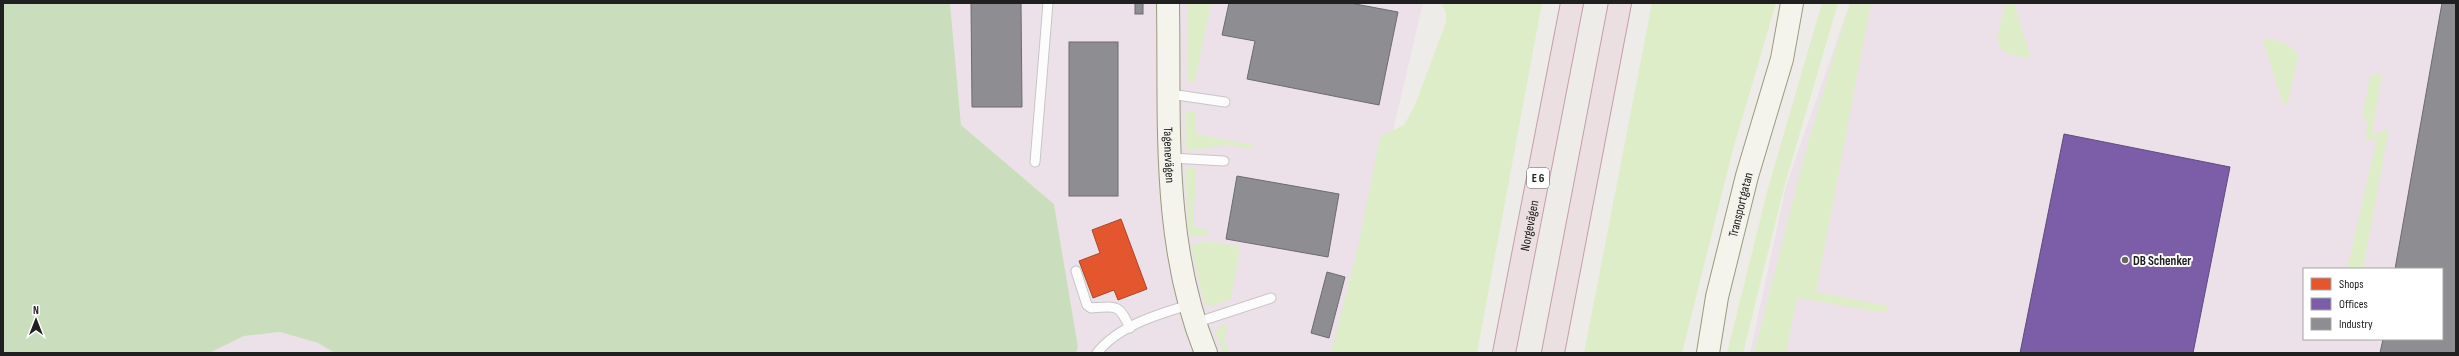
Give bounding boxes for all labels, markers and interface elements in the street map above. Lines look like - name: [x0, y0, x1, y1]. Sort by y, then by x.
- street label: Tagenevägen: [1160, 127, 1178, 184]
- road number: E 6: [1527, 168, 1549, 188]
- street label: Transportgatan: [1725, 170, 1757, 239]
- street label: Norgevägen: [1517, 199, 1543, 252]
- place label: DB Schenker: [2133, 253, 2191, 269]
- marker: DB Schenker: [2120, 255, 2130, 265]
- legend: [2303, 268, 2443, 340]
- text: Shops: [2339, 277, 2364, 292]
- text: Offices: [2339, 297, 2368, 312]
- north arrow: [16, 300, 56, 340]
- text: N: [33, 304, 39, 317]
- text: Industry: [2339, 317, 2373, 332]

